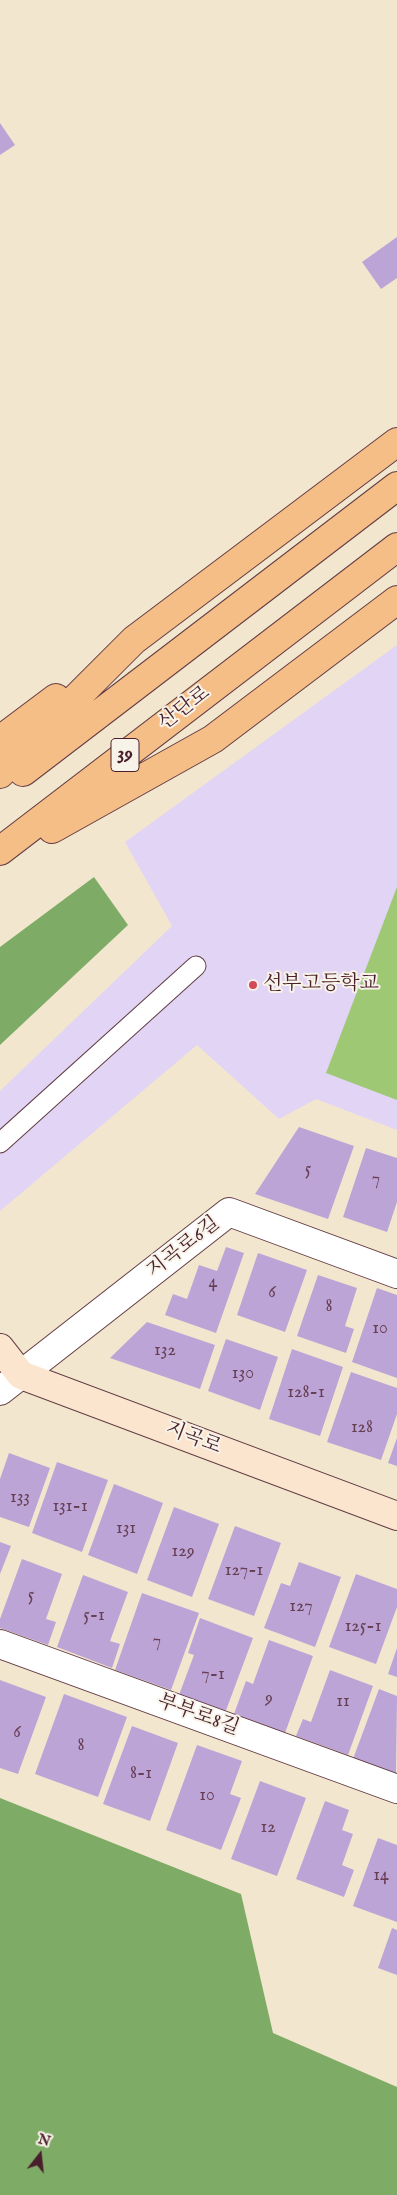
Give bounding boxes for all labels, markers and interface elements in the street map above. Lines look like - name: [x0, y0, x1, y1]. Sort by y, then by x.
- street label: 산단로: [155, 682, 215, 736]
- road number: 39: [111, 738, 139, 772]
- place label: 선부고등학교: [263, 973, 379, 997]
- marker: 선부고등학교: [247, 979, 259, 991]
- house number: 5: [305, 1159, 311, 1181]
- house number: 7: [372, 1169, 380, 1191]
- street label: 지곡로6길: [143, 1212, 225, 1284]
- house number: 4: [209, 1272, 217, 1294]
- house number: 6: [268, 1282, 276, 1304]
- house number: 8: [325, 1296, 333, 1318]
- house number: 10: [372, 1318, 388, 1340]
- house number: 132: [154, 1340, 176, 1362]
- house number: 130: [232, 1363, 254, 1385]
- house number: 128-1: [287, 1382, 325, 1404]
- street label: 지곡로: [162, 1417, 224, 1461]
- house number: 128: [351, 1417, 373, 1439]
- house number: 133: [10, 1487, 30, 1509]
- house number: 131-1: [52, 1496, 88, 1518]
- house number: 131: [116, 1518, 136, 1540]
- house number: 129: [171, 1541, 195, 1563]
- house number: 127-1: [225, 1560, 263, 1582]
- house number: 5: [28, 1585, 34, 1607]
- house number: 127: [289, 1596, 313, 1618]
- house number: 5-1: [83, 1605, 105, 1627]
- house number: 125-1: [345, 1616, 381, 1638]
- house number: 7: [153, 1631, 161, 1653]
- house number: 7-1: [201, 1664, 225, 1686]
- house number: 9: [265, 1688, 273, 1710]
- street label: 부부로8길: [154, 1690, 242, 1742]
- house number: 11: [336, 1691, 350, 1713]
- house number: 6: [13, 1722, 21, 1744]
- house number: 8: [77, 1735, 85, 1757]
- house number: 8-1: [130, 1763, 152, 1785]
- house number: 10: [199, 1785, 215, 1807]
- house number: 12: [260, 1817, 276, 1839]
- house number: 14: [373, 1865, 389, 1887]
- north arrow: [15, 2130, 65, 2180]
- text: N: [36, 2130, 52, 2151]

